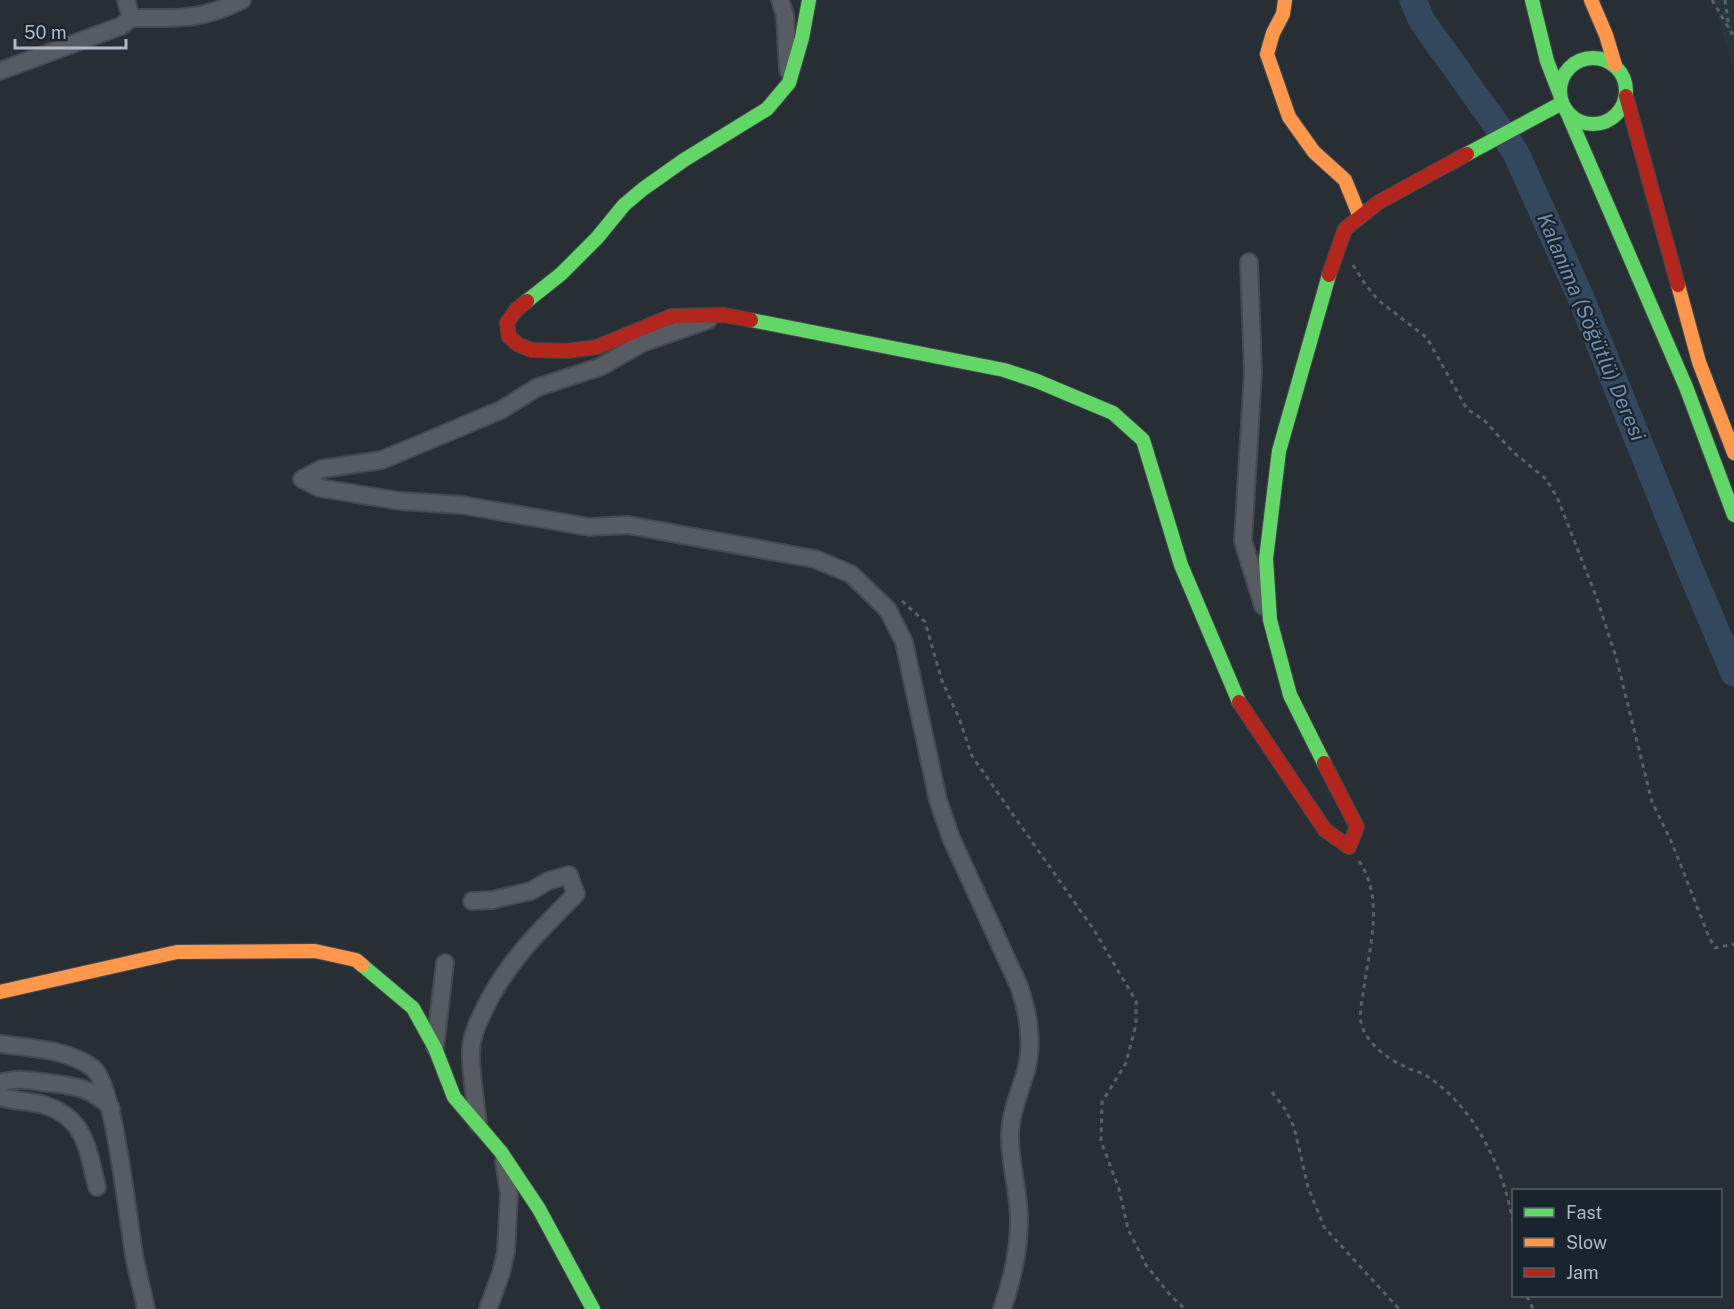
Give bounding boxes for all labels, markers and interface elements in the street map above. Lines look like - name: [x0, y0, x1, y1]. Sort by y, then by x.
- scale bar: [15, 12, 126, 50]
- text: 50 m: [24, 22, 67, 43]
- water label: Kalanima (Söğütlü) Deresi: [1532, 209, 1651, 445]
- legend: [1512, 1189, 1722, 1297]
- text: Fast: [1566, 1202, 1602, 1223]
- text: Slow: [1566, 1232, 1607, 1253]
- text: Jam: [1566, 1262, 1599, 1283]

